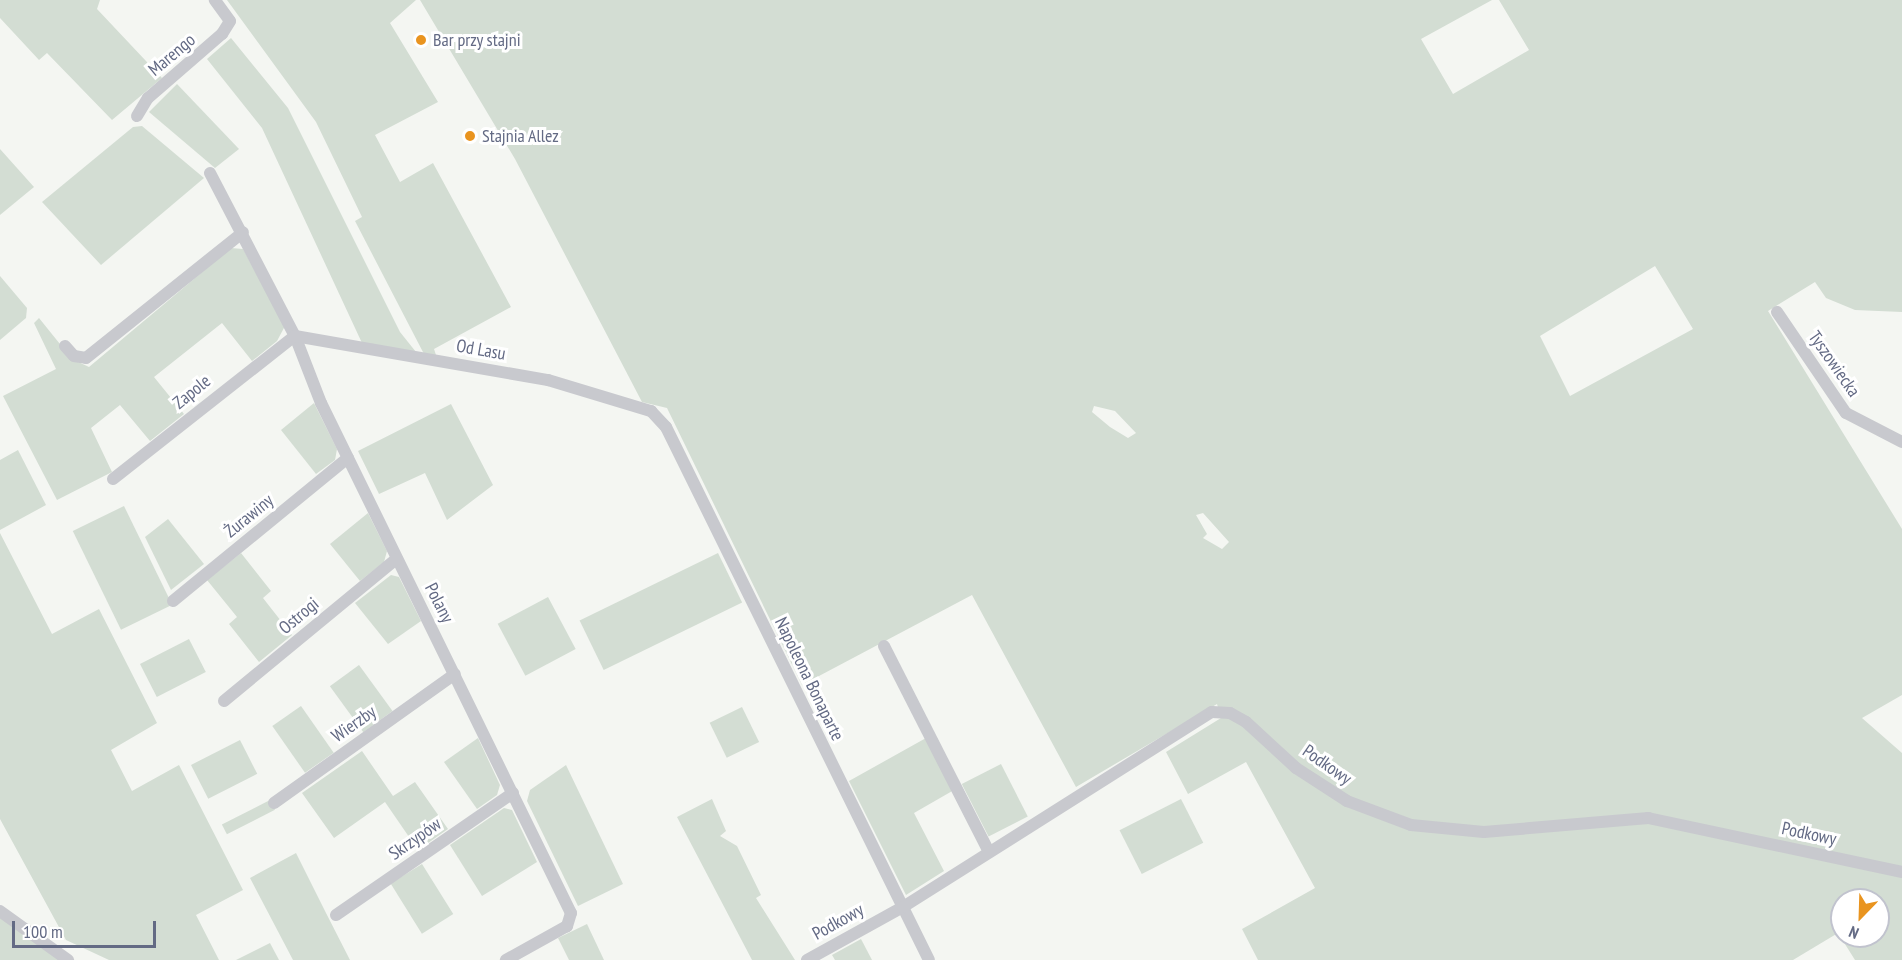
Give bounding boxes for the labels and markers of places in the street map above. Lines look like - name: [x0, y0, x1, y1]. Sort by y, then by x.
- place label: Bar przy stajni: [433, 29, 521, 51]
- marker: Bar przy stajni: [414, 33, 428, 47]
- place label: Stajnia Allez: [482, 125, 559, 147]
- marker: Stajnia Allez: [463, 129, 477, 143]

